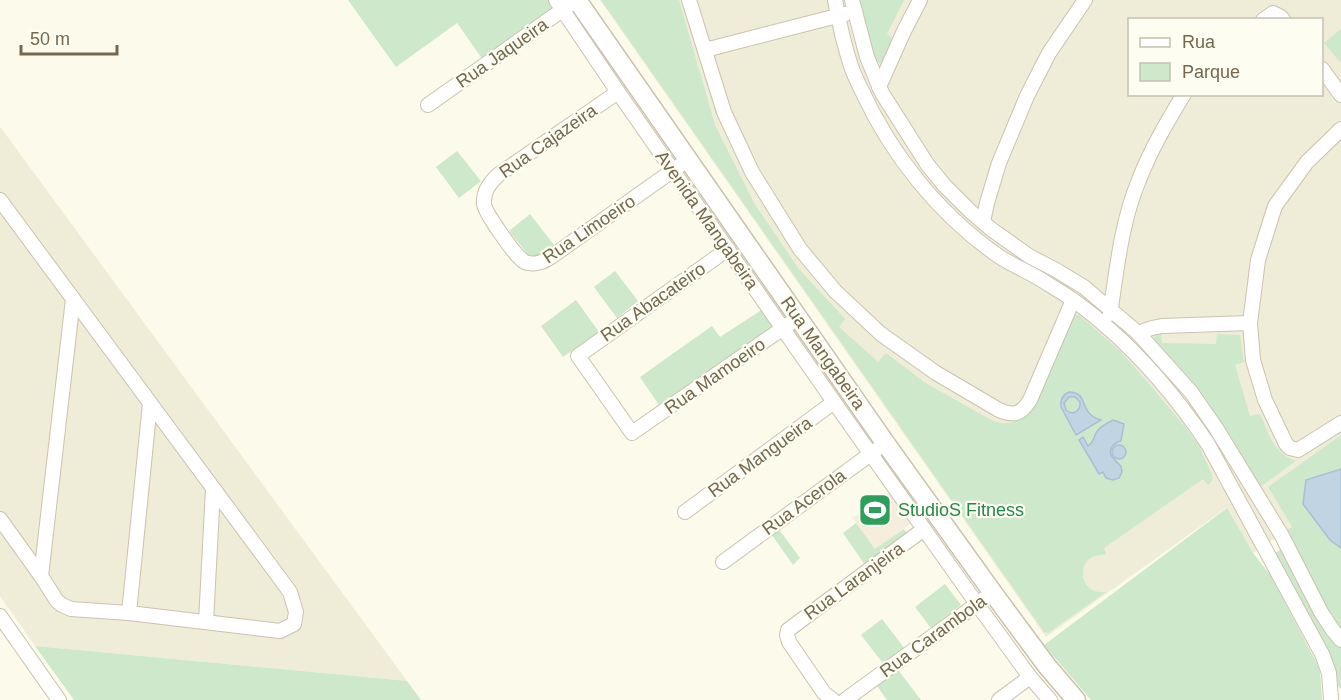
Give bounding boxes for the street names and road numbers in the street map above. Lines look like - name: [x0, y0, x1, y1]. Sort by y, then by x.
- street label: Rua Jaqueira: [452, 14, 552, 92]
- street label: Rua Cajazeira: [496, 100, 601, 182]
- street label: Avenida Mangabeira: [652, 147, 763, 294]
- street label: Rua Limoeiro: [539, 191, 639, 267]
- street label: Rua Abacateiro: [597, 259, 709, 345]
- street label: Rua Mangabeira: [777, 293, 870, 414]
- street label: Rua Mamoeiro: [661, 334, 769, 418]
- street label: Rua Mangueira: [704, 412, 816, 501]
- street label: Rua Acerola: [758, 465, 850, 539]
- street label: Rua Laranjeira: [800, 538, 908, 624]
- street label: Rua Carambola: [876, 590, 991, 681]

